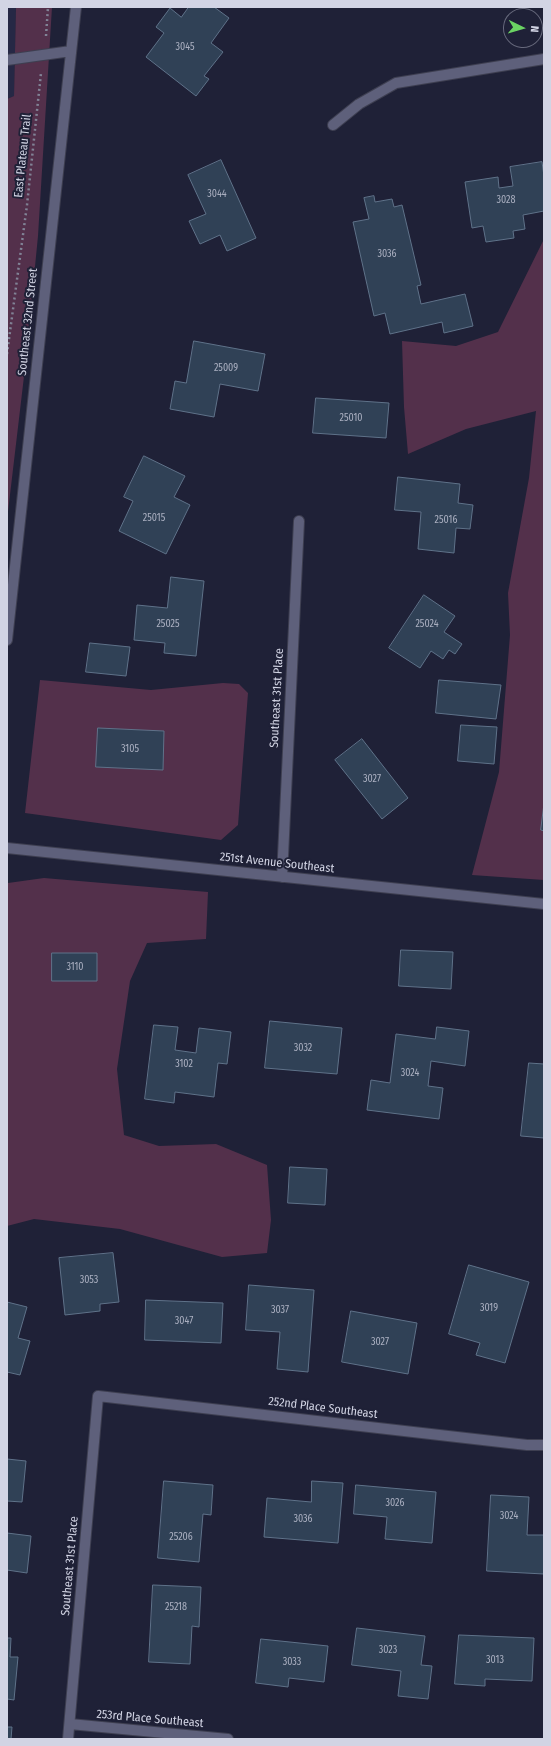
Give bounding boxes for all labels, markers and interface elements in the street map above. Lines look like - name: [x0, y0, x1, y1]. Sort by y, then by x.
- north arrow: [503, 8, 543, 48]
- text: N: [528, 25, 541, 33]
- house number: 3045: [175, 41, 195, 53]
- street label: East Plateau Trail: [11, 114, 35, 198]
- house number: 3044: [207, 188, 227, 200]
- house number: 3028: [496, 194, 516, 206]
- house number: 3036: [377, 248, 397, 260]
- street label: Southeast 32nd Street: [15, 268, 41, 376]
- house number: 25009: [214, 362, 238, 374]
- house number: 25010: [339, 412, 363, 424]
- house number: 25015: [143, 512, 165, 524]
- house number: 25016: [435, 514, 457, 526]
- house number: 25025: [156, 618, 180, 630]
- house number: 25024: [415, 618, 439, 630]
- street label: Southeast 31st Place: [267, 648, 287, 748]
- house number: 3105: [121, 743, 139, 755]
- house number: 3027: [363, 773, 381, 785]
- street label: 251st Avenue Southeast: [219, 850, 335, 876]
- house number: 3110: [66, 961, 84, 973]
- house number: 3032: [294, 1042, 312, 1054]
- house number: 3102: [175, 1058, 193, 1070]
- house number: 3024: [401, 1067, 419, 1079]
- house number: 3053: [80, 1274, 98, 1286]
- house number: 3019: [480, 1302, 498, 1314]
- house number: 3037: [271, 1304, 289, 1316]
- house number: 3047: [175, 1315, 193, 1327]
- house number: 3027: [371, 1336, 389, 1348]
- street label: 252nd Place Southeast: [268, 1394, 378, 1422]
- house number: 3026: [386, 1497, 404, 1509]
- house number: 3024: [500, 1510, 518, 1522]
- house number: 3036: [293, 1513, 313, 1525]
- street label: Southeast 31st Place: [58, 1516, 82, 1616]
- house number: 25206: [169, 1531, 193, 1543]
- house number: 25218: [165, 1601, 187, 1613]
- house number: 3023: [379, 1644, 397, 1656]
- house number: 3013: [486, 1654, 504, 1666]
- house number: 3033: [283, 1656, 301, 1668]
- street label: 253rd Place Southeast: [96, 1707, 204, 1731]

